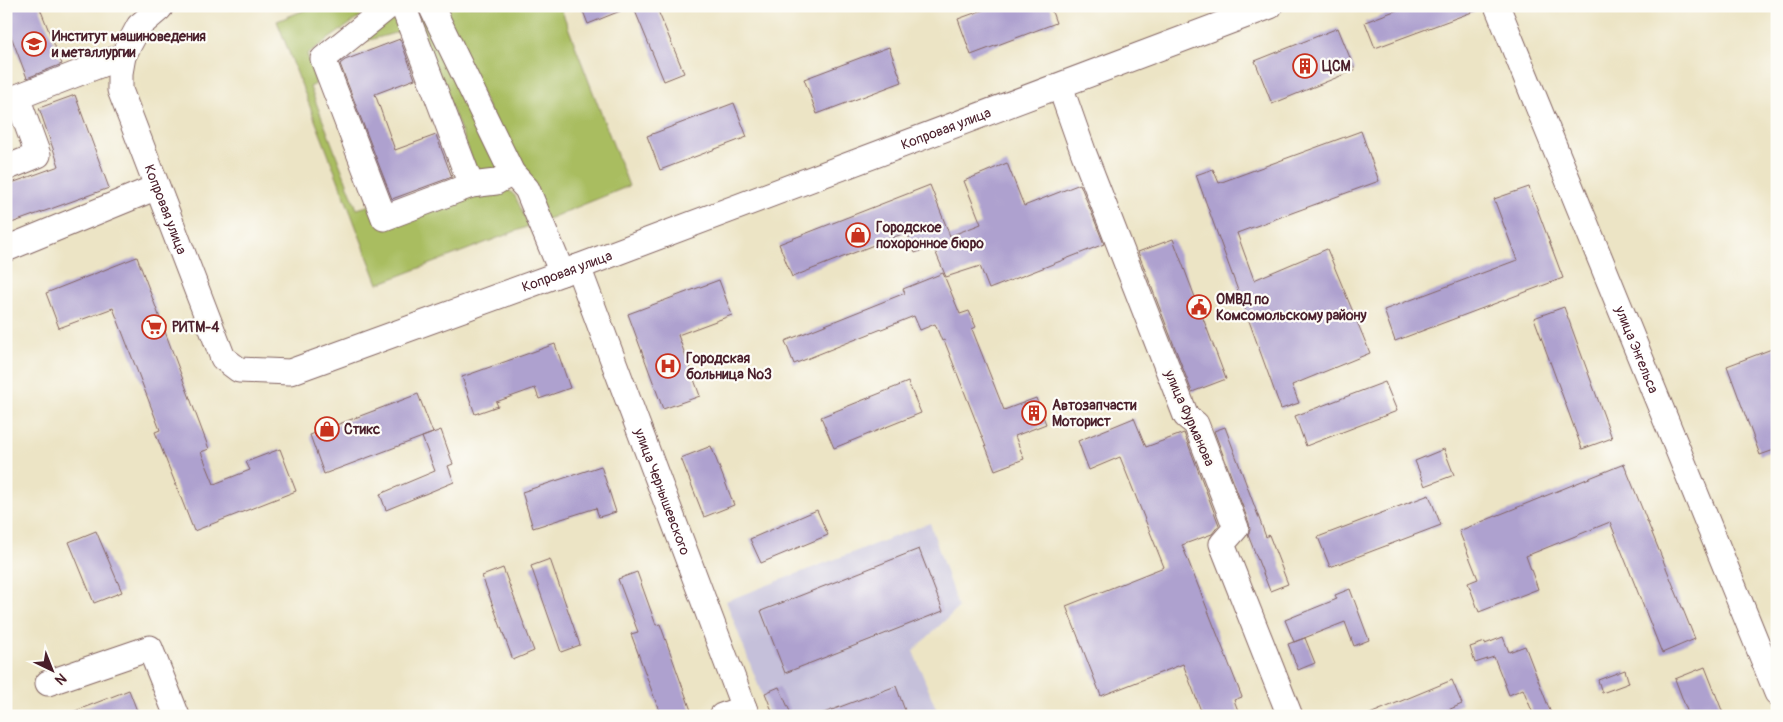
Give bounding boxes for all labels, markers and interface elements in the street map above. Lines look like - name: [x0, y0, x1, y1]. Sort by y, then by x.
- place label: Институт машиноведения и металлургии: [51, 28, 206, 61]
- school or university icon: Институт машиноведения и металлургии: [21, 31, 47, 57]
- building icon: ЦСМ: [1292, 53, 1318, 79]
- place label: ЦСМ: [1322, 58, 1351, 75]
- street label: Копровая улица: [899, 104, 993, 153]
- street label: Копровая улица: [140, 162, 190, 257]
- place label: Городское похоронное бюро: [876, 219, 984, 252]
- shop icon: Городское похоронное бюро: [845, 222, 871, 248]
- street label: Копровая улица: [520, 247, 614, 296]
- place label: ОМВД по Комсомольскому району: [1216, 291, 1366, 324]
- public building icon: ОМВД по Комсомольскому району: [1186, 294, 1212, 320]
- street label: улица Энгельса: [1611, 303, 1662, 396]
- supermarket icon: РИТМ-4: [141, 314, 167, 340]
- place label: РИТМ-4: [172, 319, 220, 336]
- place label: Городская больница №3: [686, 350, 772, 383]
- hospital icon: Городская больница №3: [655, 353, 681, 379]
- street label: улица Фурманова: [1160, 367, 1218, 469]
- place label: Автозапчасти Моторист: [1052, 397, 1137, 430]
- building icon: Автозапчасти Моторист: [1021, 400, 1047, 426]
- shop icon: Стикс: [314, 416, 340, 442]
- place label: Стикс: [344, 421, 380, 438]
- street label: улица Чернышевского: [630, 425, 694, 558]
- north arrow: [28, 644, 78, 694]
- text: N: [51, 670, 70, 689]

